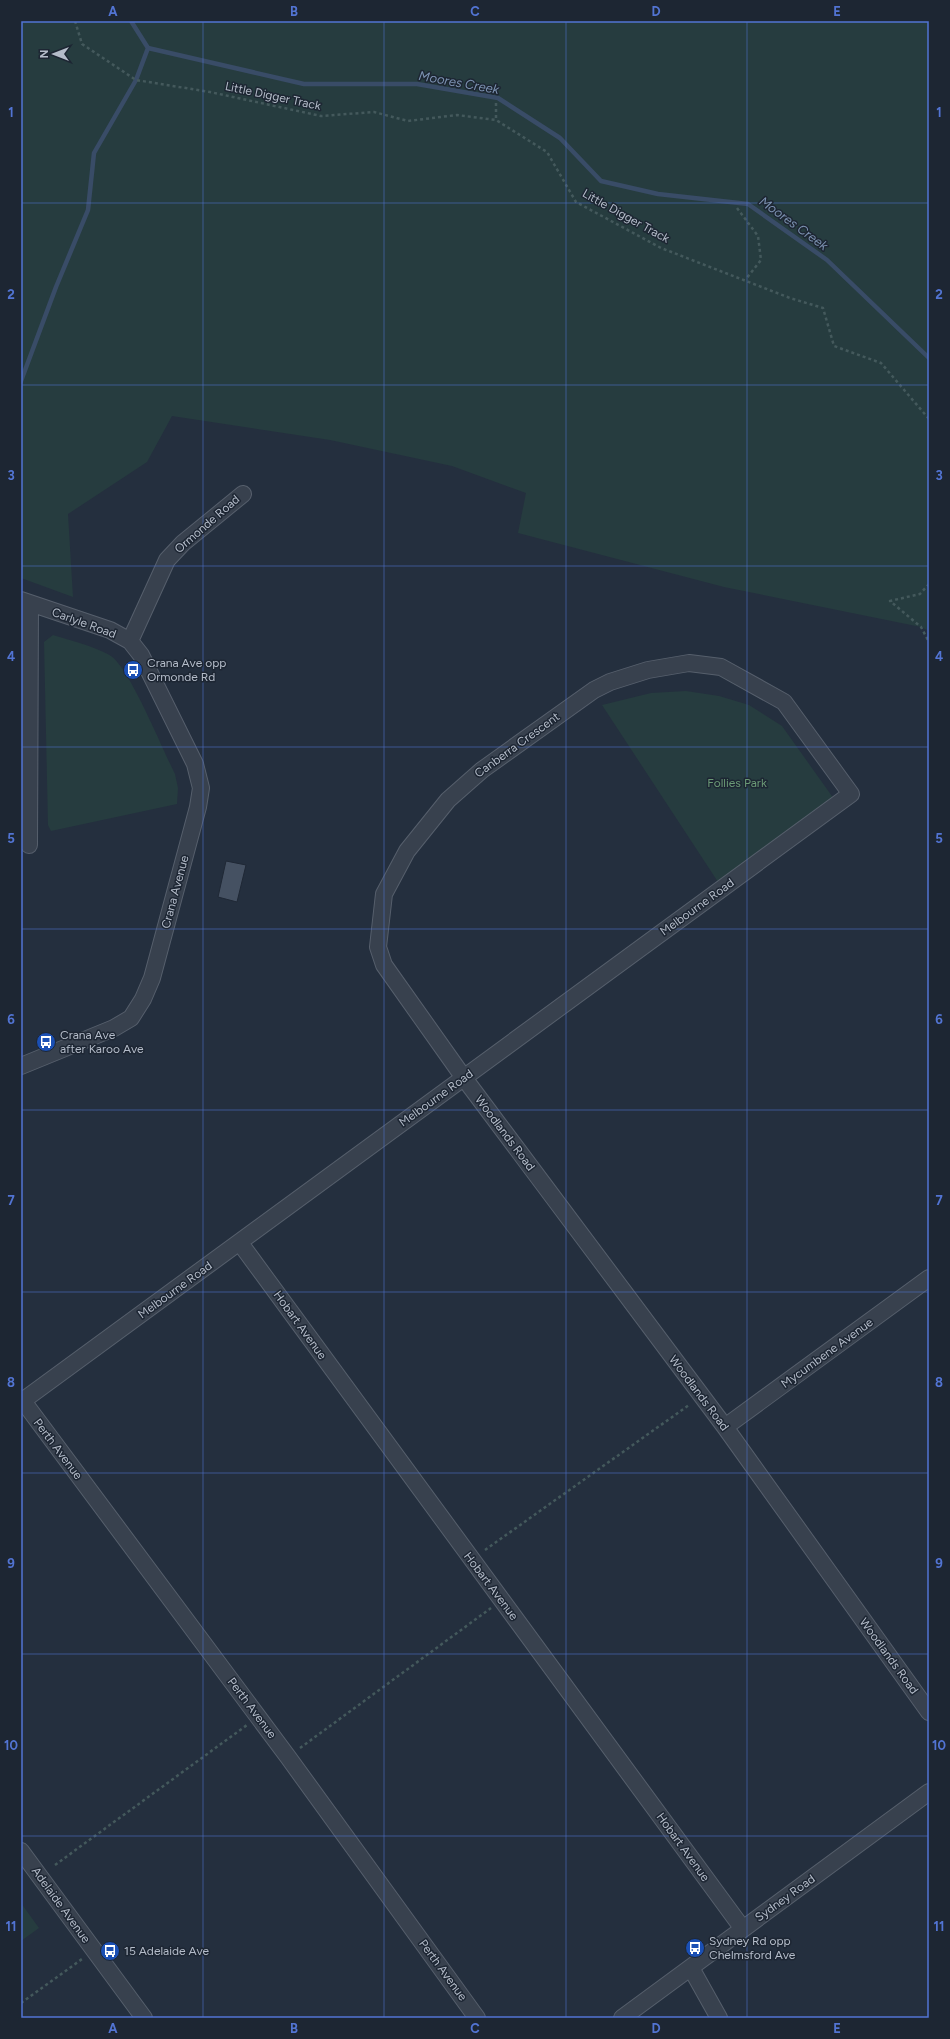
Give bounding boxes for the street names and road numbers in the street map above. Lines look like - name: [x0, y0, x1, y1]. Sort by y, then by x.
- street label: Little Digger Track: [224, 79, 322, 113]
- street label: Little Digger Track: [580, 186, 672, 246]
- street label: Ormonde Road: [172, 492, 242, 556]
- street label: Carlyle Road: [50, 605, 118, 641]
- street label: Canberra Crescent: [472, 709, 562, 780]
- street label: Crana Avenue: [159, 853, 192, 930]
- street label: Melbourne Road: [657, 875, 737, 939]
- street label: Melbourne Road: [396, 1066, 476, 1130]
- street label: Woodlands Road: [472, 1093, 538, 1173]
- street label: Melbourne Road: [135, 1258, 215, 1322]
- street label: Hobart Avenue: [270, 1288, 330, 1362]
- street label: Mycumbene Avenue: [778, 1315, 876, 1391]
- street label: Woodlands Road: [666, 1353, 732, 1433]
- street label: Perth Avenue: [31, 1416, 86, 1482]
- street label: Hobart Avenue: [461, 1549, 521, 1623]
- street label: Woodlands Road: [857, 1615, 921, 1697]
- street label: Perth Avenue: [225, 1675, 280, 1741]
- street label: Hobart Avenue: [653, 1810, 713, 1884]
- street label: Adelaide Avenue: [29, 1864, 93, 1946]
- street label: Sydney Road: [752, 1872, 818, 1924]
- street label: Perth Avenue: [416, 1937, 470, 2004]

